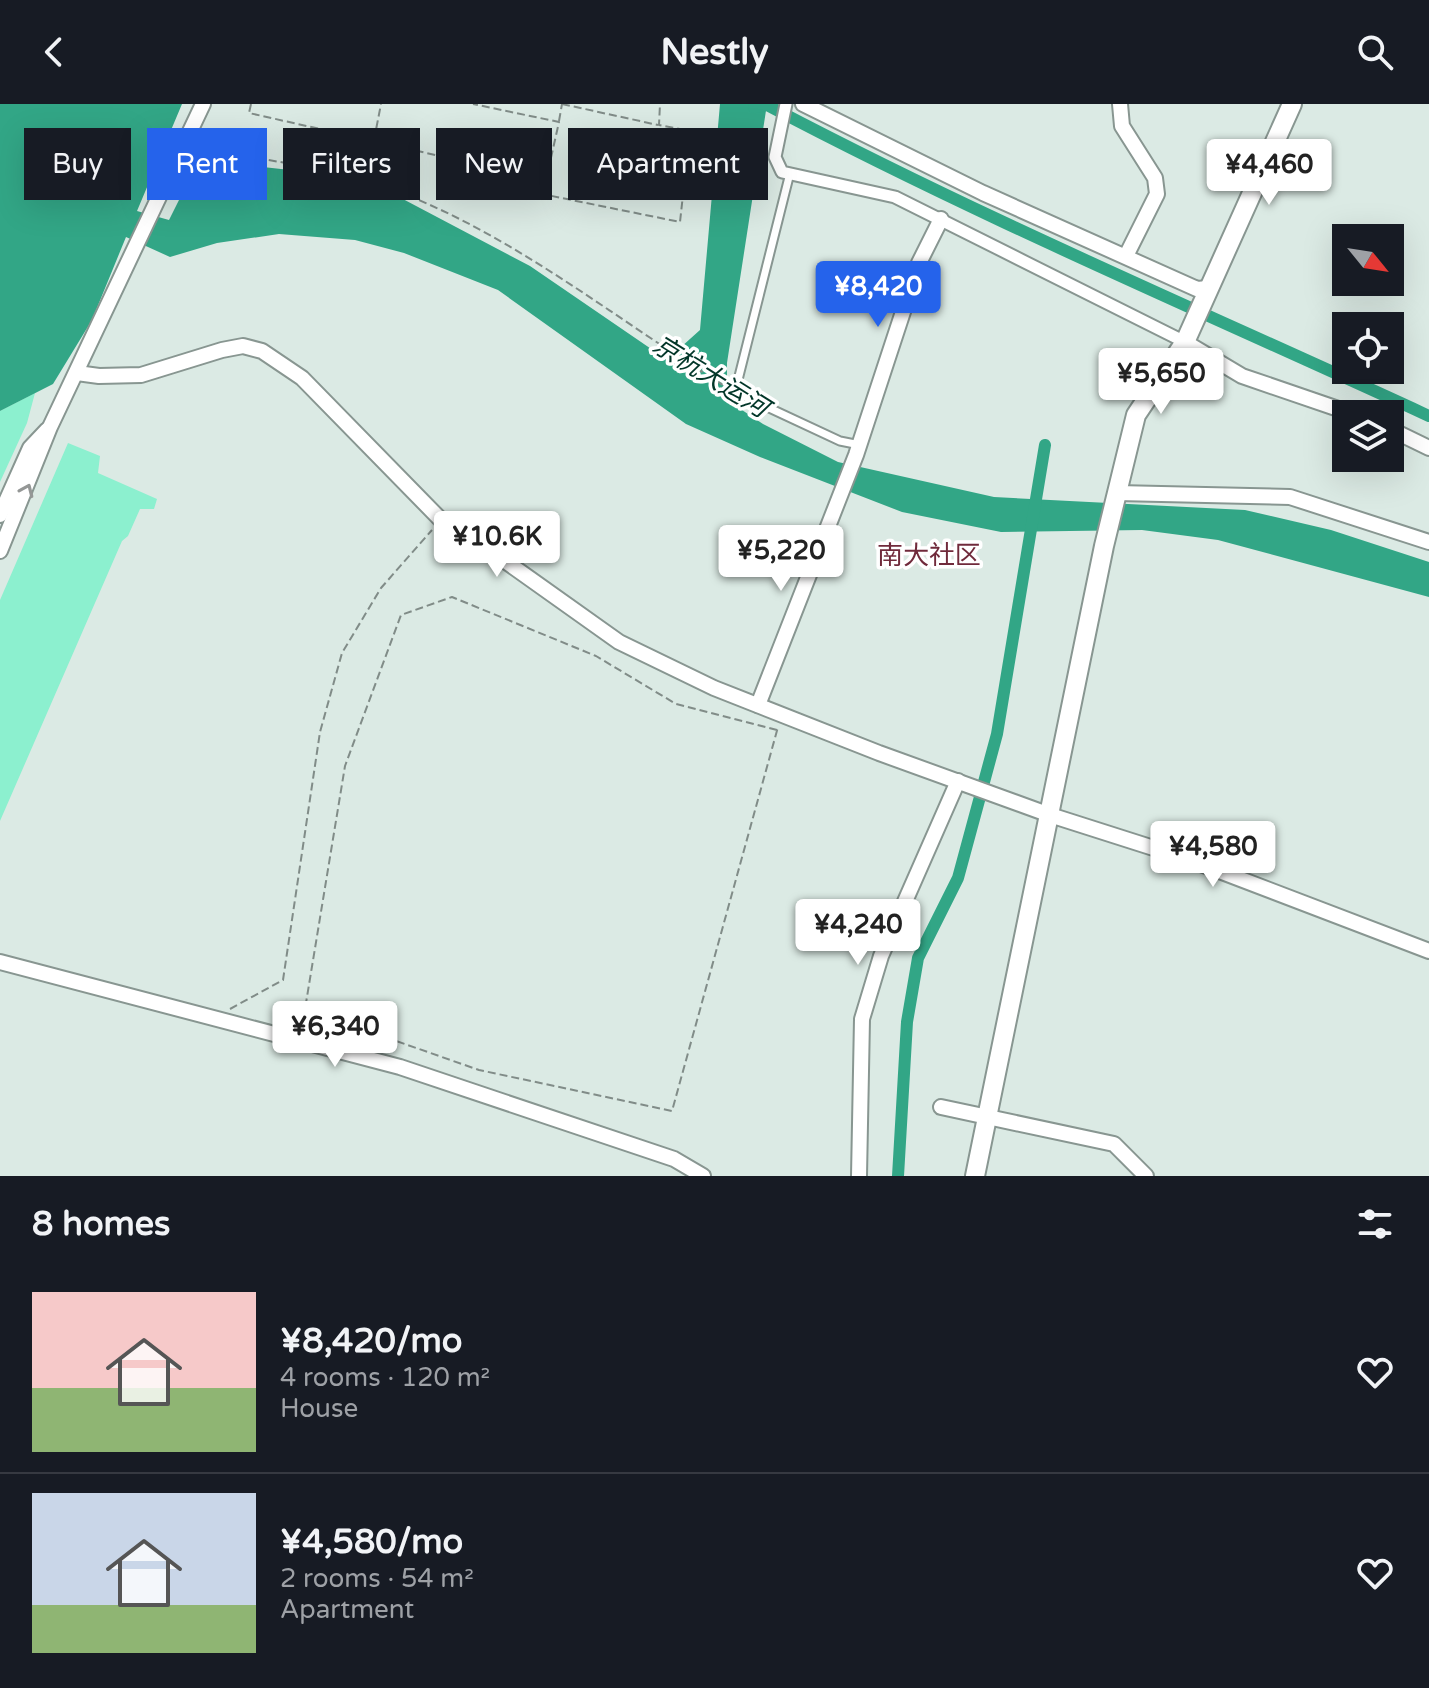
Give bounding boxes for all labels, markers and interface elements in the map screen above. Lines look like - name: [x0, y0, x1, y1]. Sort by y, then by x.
- icon: back: [32, 30, 76, 74]
- icon: search: [1353, 30, 1397, 74]
- text: Nestly: [661, 31, 768, 74]
- chip: Buy: [24, 128, 131, 200]
- chip: Rent: [147, 128, 267, 200]
- chip: Filters: [283, 128, 420, 200]
- chip: New: [436, 128, 552, 200]
- chip: Apartment: [568, 128, 768, 200]
- pin: ¥4,460: [1204, 139, 1334, 207]
- text: ¥4,460: [1225, 149, 1313, 180]
- north arrow: [1332, 224, 1404, 296]
- map controls: [1332, 224, 1404, 472]
- pin: ¥8,420: [813, 261, 943, 329]
- text: ¥8,420: [834, 271, 922, 302]
- button: locate: [1332, 312, 1404, 384]
- water label: 京杭大运河: [647, 329, 778, 427]
- pin: ¥5,650: [1096, 348, 1226, 416]
- text: ¥5,650: [1117, 358, 1205, 389]
- button: layers: [1332, 400, 1404, 472]
- one-way arrow: [17, 483, 33, 498]
- pin: ¥10.6K: [432, 511, 562, 579]
- text: ¥10.6K: [452, 521, 542, 552]
- pin: ¥5,220: [716, 525, 846, 593]
- text: ¥5,220: [737, 535, 825, 566]
- district label: 南大社区: [877, 540, 981, 571]
- pin: ¥4,580: [1148, 821, 1278, 889]
- text: ¥4,580: [1168, 831, 1258, 862]
- pin: ¥4,240: [793, 899, 923, 967]
- text: ¥4,240: [813, 909, 903, 940]
- pin: ¥6,340: [270, 1001, 400, 1069]
- text: ¥6,340: [290, 1011, 380, 1042]
- icon: filters: [1353, 1202, 1397, 1246]
- text: 8 homes: [32, 1204, 170, 1245]
- text: ¥8,420/mo: [280, 1321, 462, 1362]
- icon: home: [96, 1324, 192, 1420]
- icon: heart: [1353, 1350, 1397, 1394]
- text: 4 rooms · 120 m²: [280, 1362, 490, 1393]
- text: House: [280, 1393, 358, 1424]
- text: ¥4,580/mo: [280, 1522, 463, 1563]
- icon: home: [96, 1525, 192, 1621]
- icon: heart: [1353, 1551, 1397, 1595]
- text: 2 rooms · 54 m²: [280, 1563, 474, 1594]
- text: Apartment: [280, 1594, 414, 1625]

